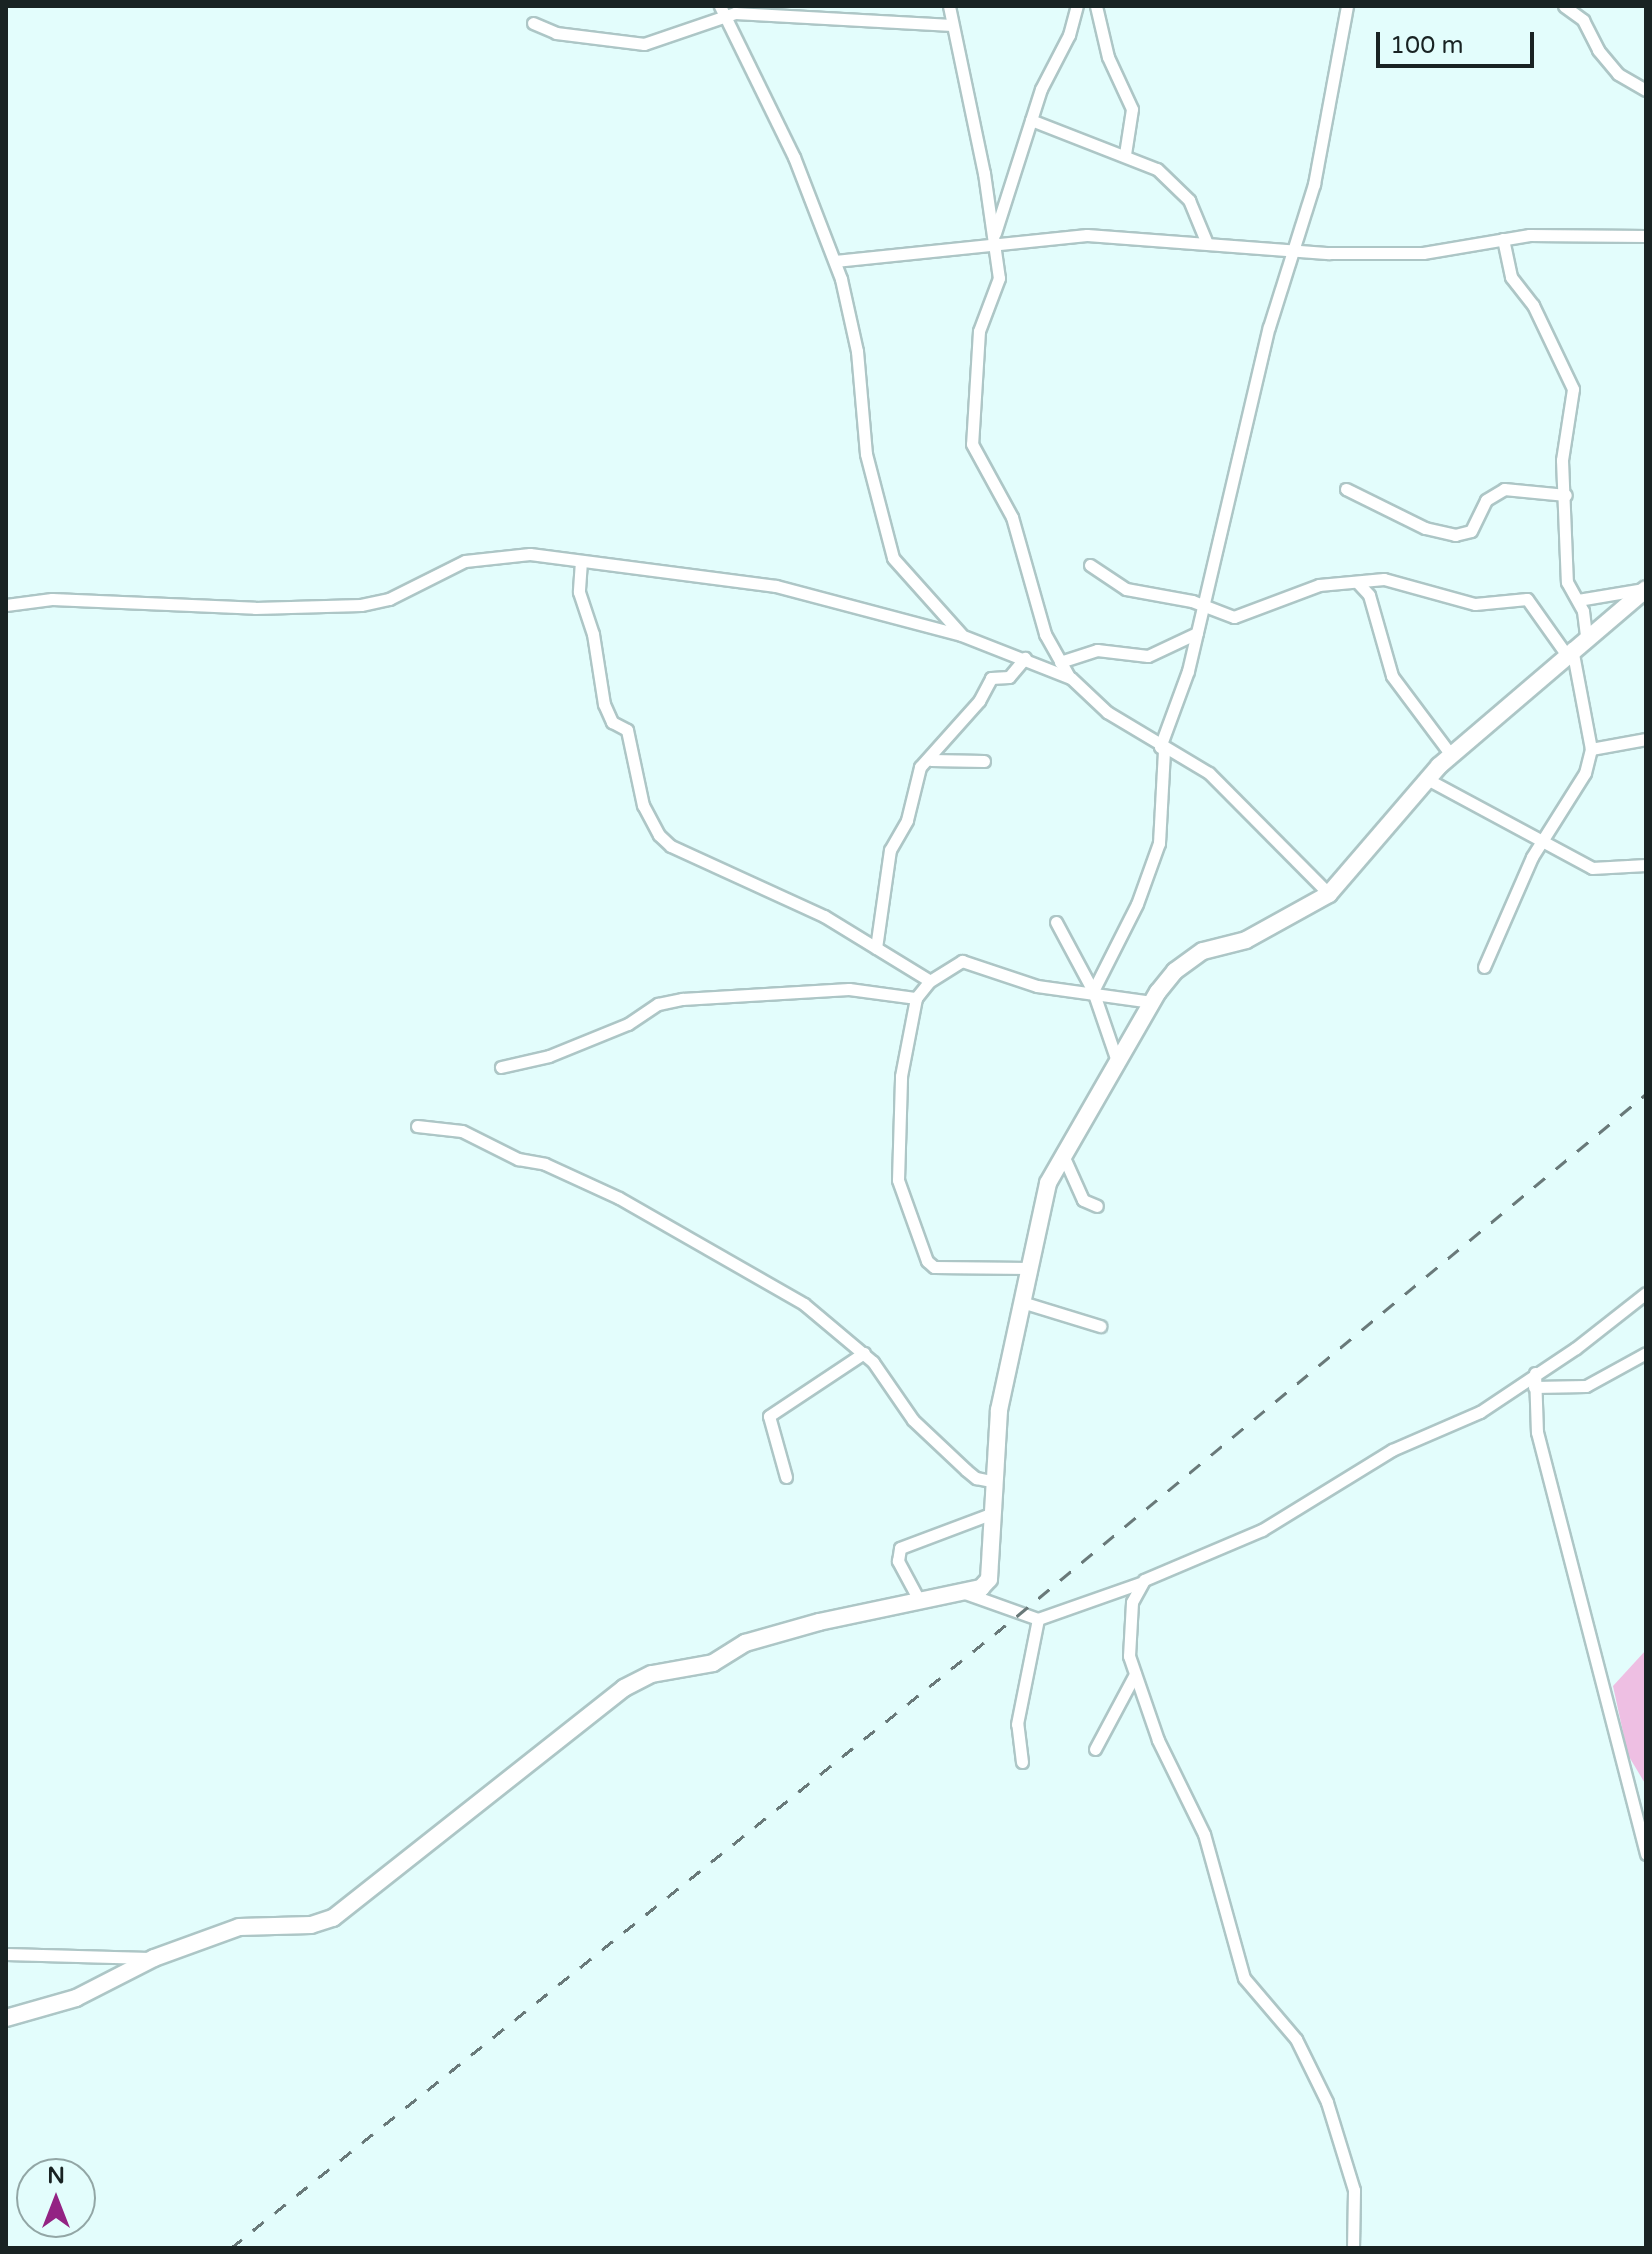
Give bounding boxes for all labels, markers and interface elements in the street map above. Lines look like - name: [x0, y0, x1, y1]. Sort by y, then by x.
- scale bar: [1380, 16, 1538, 66]
- text: 100 m: [1390, 31, 1464, 60]
- north arrow: [16, 2158, 96, 2238]
- text: N: [47, 2163, 65, 2189]

